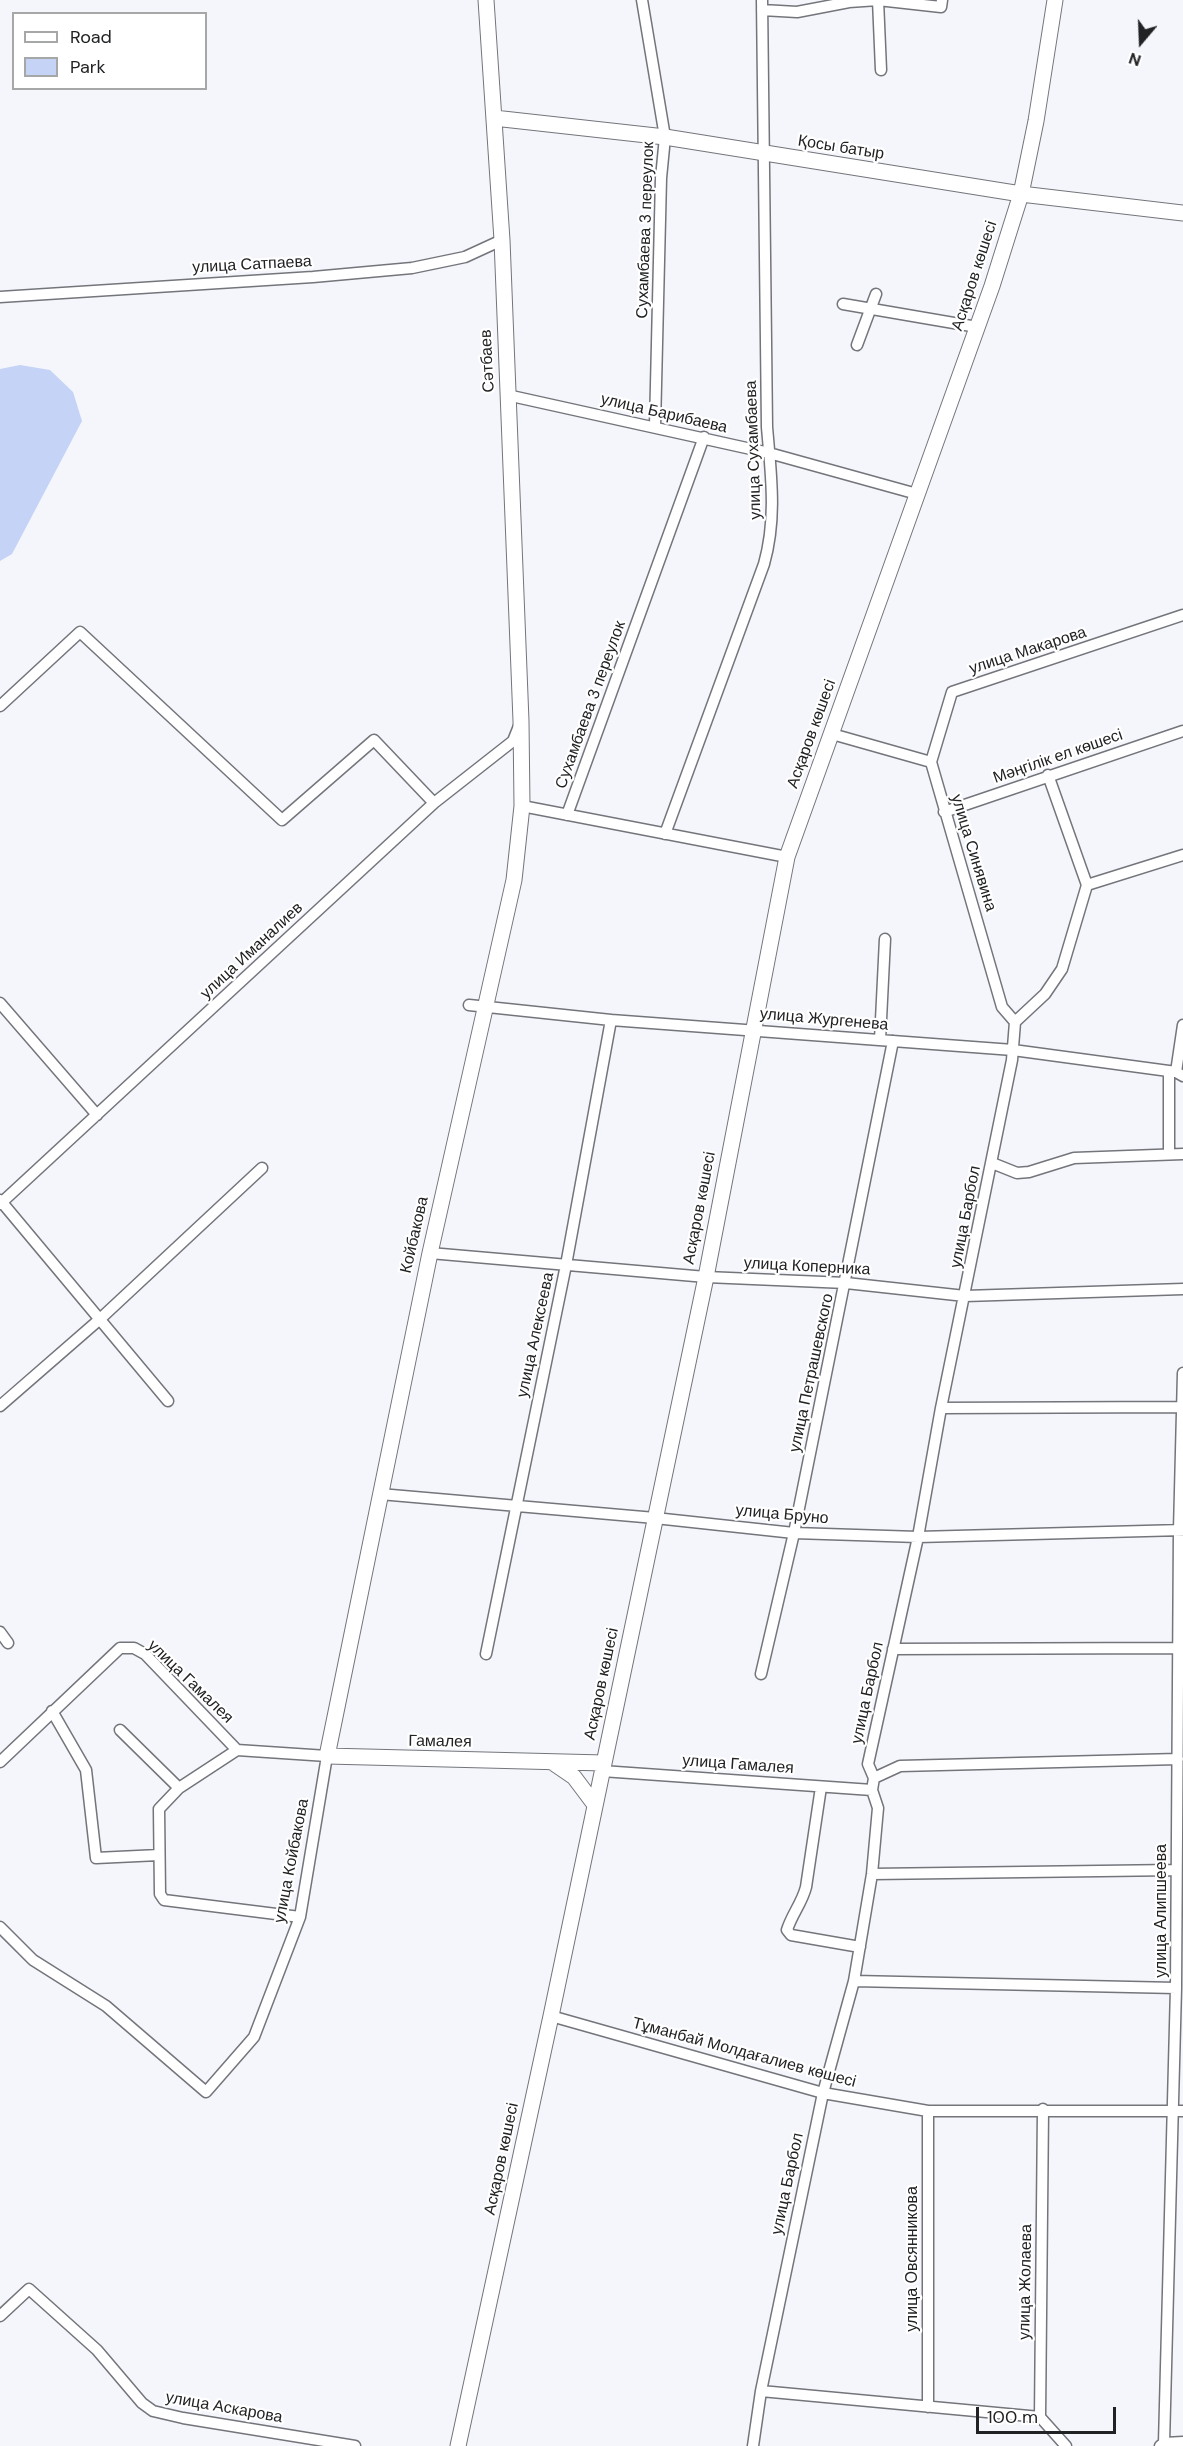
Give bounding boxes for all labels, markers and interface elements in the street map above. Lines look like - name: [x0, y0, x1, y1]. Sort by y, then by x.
- legend: [12, 12, 207, 90]
- north arrow: [1111, 12, 1171, 72]
- text: Road: [70, 25, 112, 49]
- text: N: [1126, 48, 1144, 71]
- text: Park: [70, 55, 106, 79]
- street label: Қосы батыр: [797, 132, 885, 164]
- street label: Сухамбаева 3 переулок: [633, 141, 659, 319]
- street label: Асқаров көшесі: [948, 219, 1002, 333]
- street label: улица Сатпаева: [192, 252, 312, 278]
- street label: Сәтбаев: [477, 329, 499, 393]
- street label: улица Сухамбаева: [742, 380, 766, 520]
- street label: улица Барибаева: [599, 390, 729, 438]
- street label: Сухамбаева 3 переулок: [552, 618, 630, 792]
- street label: улица Макарова: [967, 623, 1089, 679]
- street label: Асқаров көшесі: [783, 677, 841, 791]
- street label: Мәңгілік ел көшесі: [991, 726, 1125, 788]
- street label: улица Синявина: [946, 792, 1000, 914]
- street label: улица Иманалиев: [197, 899, 307, 1003]
- street label: улица Жургенева: [759, 1005, 889, 1035]
- street label: Асқаров көшесі: [680, 1150, 720, 1266]
- street label: улица Барбол: [947, 1164, 985, 1270]
- street label: Койбакова: [397, 1195, 433, 1275]
- street label: улица Коперника: [743, 1254, 871, 1280]
- street label: улица Алексеева: [513, 1271, 559, 1399]
- street label: улица Петрашевского: [786, 1292, 838, 1454]
- street label: улица Бруно: [735, 1501, 829, 1529]
- street label: Асқаров көшесі: [581, 1626, 623, 1742]
- street label: улица Гамалея: [143, 1636, 237, 1728]
- street label: улица Барбол: [848, 1640, 888, 1746]
- street label: Гамалея: [408, 1732, 472, 1752]
- street label: улица Гамалея: [682, 1752, 794, 1778]
- street label: улица Койбакова: [271, 1797, 313, 1925]
- street label: улица Алипшеева: [1152, 1844, 1172, 1978]
- street label: Тұманбай Молдағалиев көшесі: [630, 2014, 858, 2092]
- street label: Асқаров көшесі: [481, 2101, 523, 2217]
- street label: улица Барбол: [768, 2131, 808, 2237]
- street label: улица Овсянникова: [903, 2186, 923, 2332]
- street label: улица Жолаева: [1015, 2224, 1037, 2340]
- street label: улица Аскарова: [164, 2388, 284, 2428]
- scale bar: [979, 2395, 1118, 2433]
- text: 100 m: [987, 2405, 1038, 2429]

